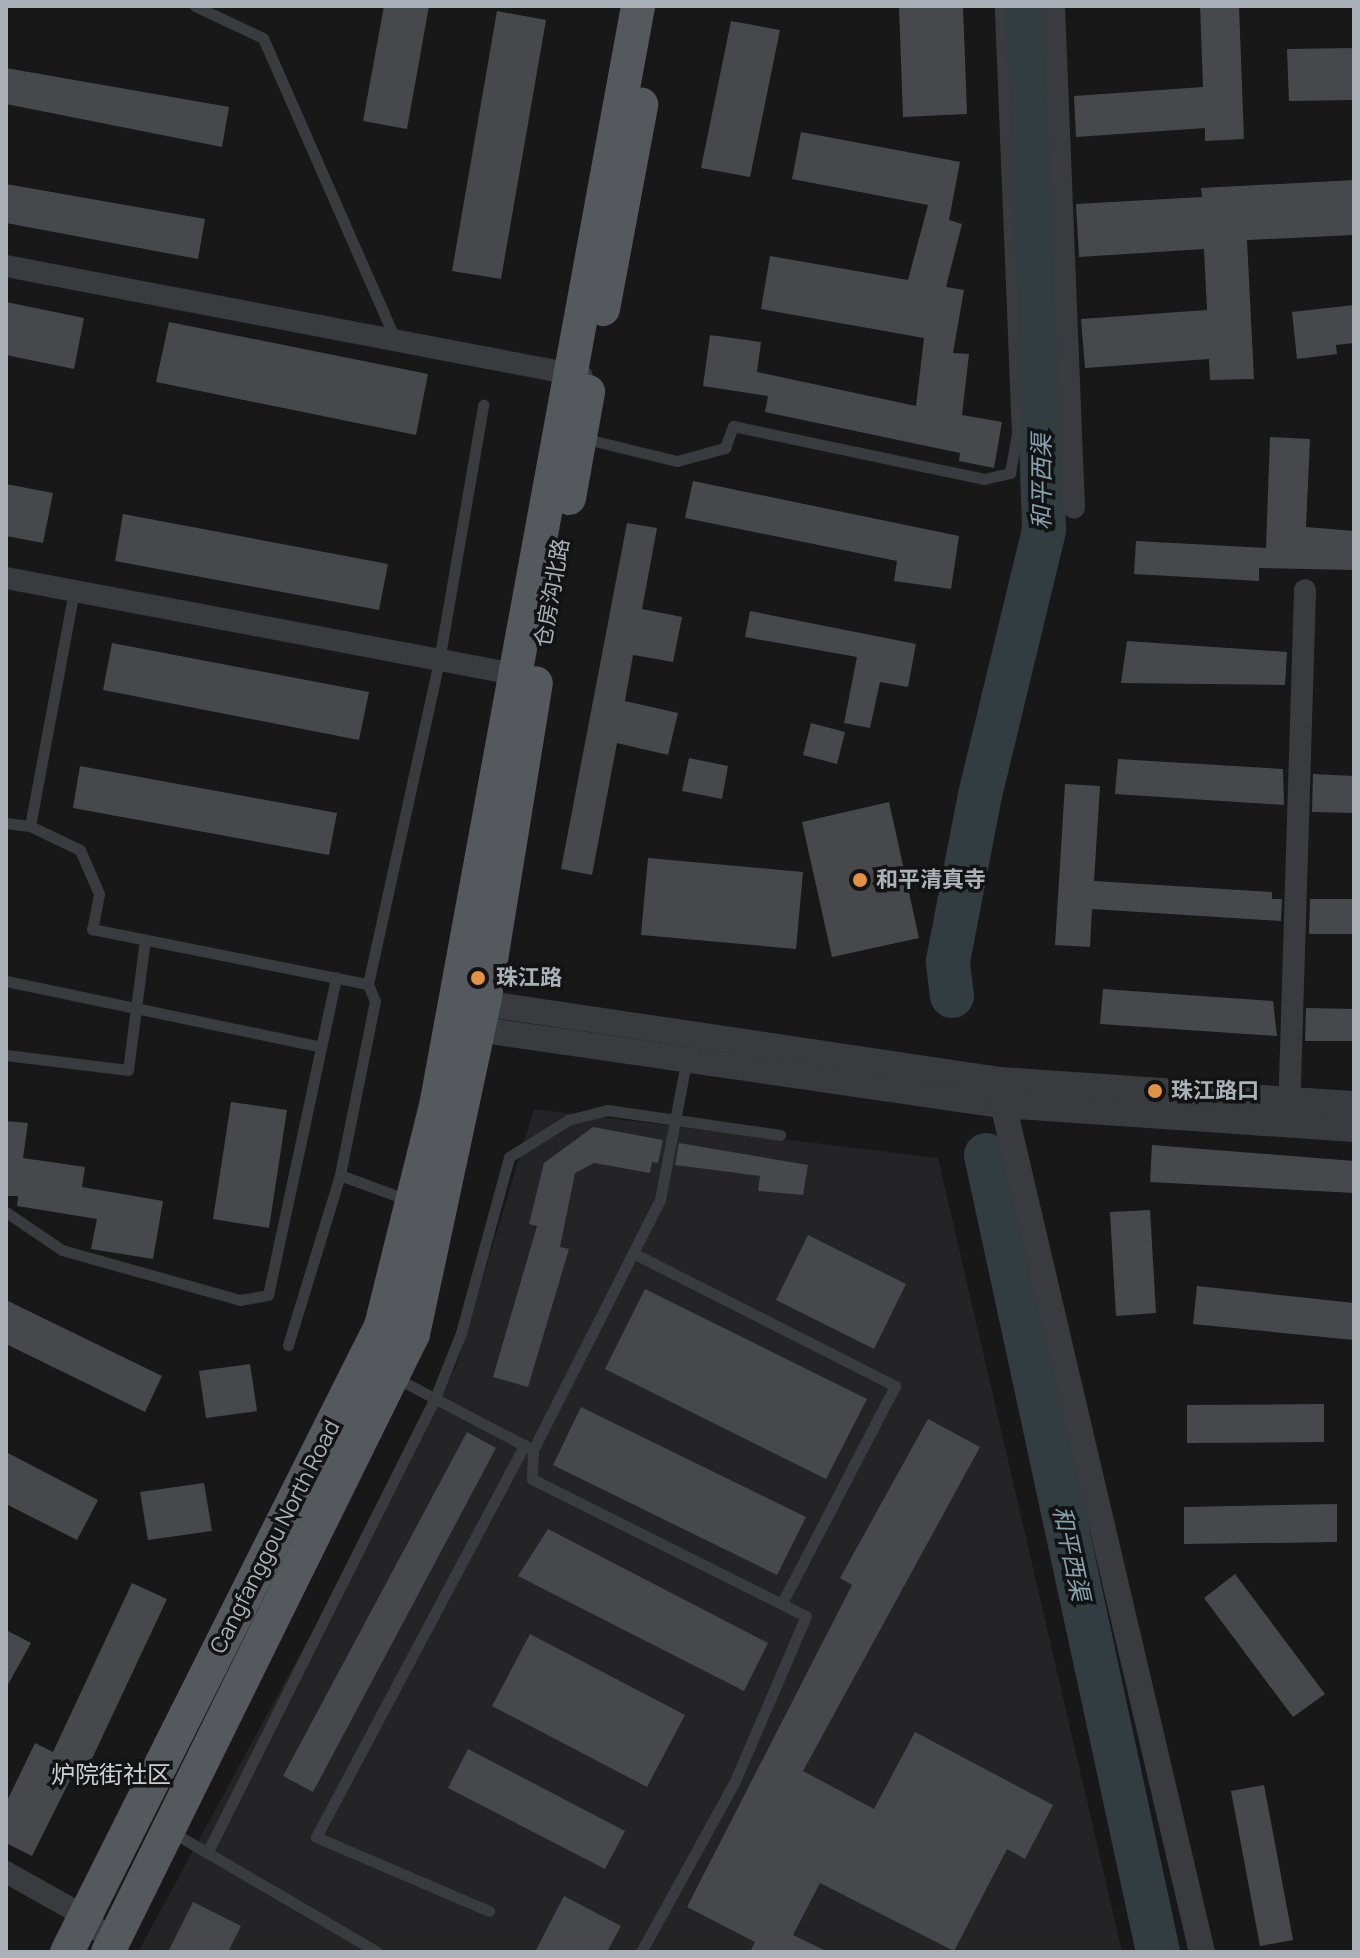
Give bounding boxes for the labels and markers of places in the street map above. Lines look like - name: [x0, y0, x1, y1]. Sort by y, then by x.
- place label: 和平清真寺: [876, 867, 986, 893]
- marker: 和平清真寺: [851, 871, 869, 889]
- place label: 珠江路: [496, 965, 562, 991]
- marker: 珠江路: [467, 967, 489, 989]
- place label: 珠江路口: [1171, 1078, 1259, 1104]
- marker: 珠江路口: [1146, 1082, 1164, 1100]

